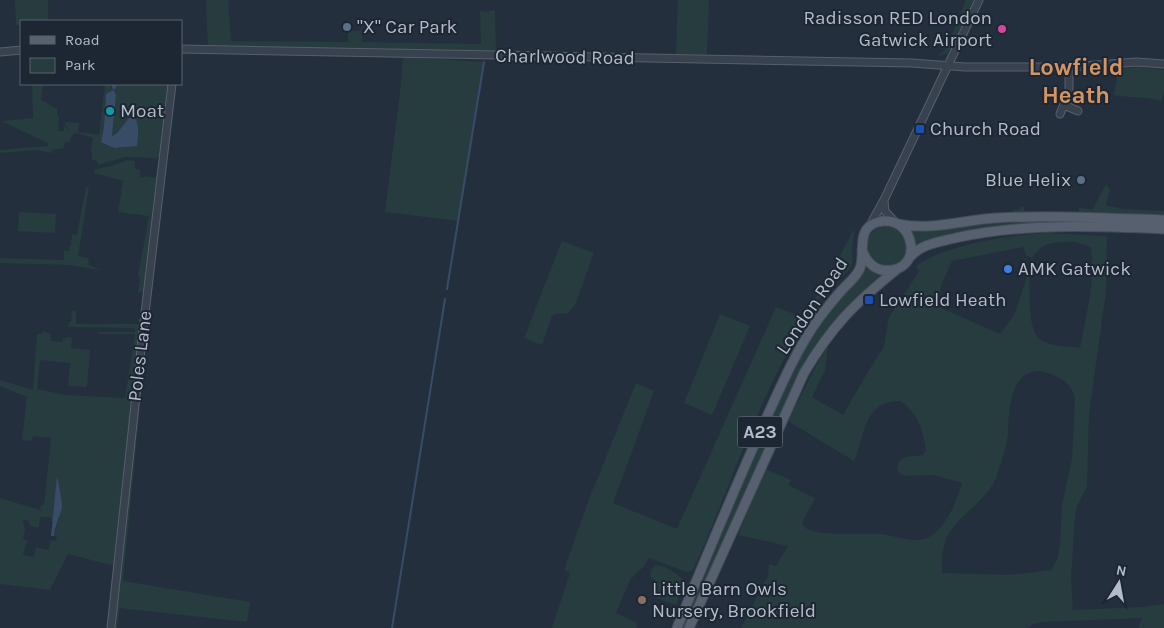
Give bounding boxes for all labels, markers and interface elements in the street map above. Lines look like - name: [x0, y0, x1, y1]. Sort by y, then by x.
- place label: Radisson RED London Gatwick Airport: [803, 7, 992, 51]
- place label: "X" Car Park: [357, 16, 458, 38]
- legend: [20, 20, 182, 85]
- marker: "X" Car Park: [341, 21, 353, 33]
- marker: Radisson RED London Gatwick Airport: [996, 23, 1008, 35]
- text: Road: [65, 31, 100, 49]
- street label: Charlwood Road: [495, 45, 635, 69]
- district label: Lowfield Heath: [1028, 53, 1124, 109]
- text: Park: [65, 56, 95, 74]
- place label: Moat: [120, 100, 164, 122]
- marker: Moat: [104, 105, 116, 117]
- place label: Church Road: [930, 118, 1041, 140]
- marker: Church Road: [914, 123, 926, 135]
- place label: Blue Helix: [985, 169, 1071, 191]
- marker: Blue Helix: [1075, 174, 1087, 186]
- street label: London Road: [772, 253, 852, 359]
- place label: AMK Gatwick: [1018, 258, 1131, 280]
- marker: AMK Gatwick: [1002, 263, 1014, 275]
- place label: Lowfield Heath: [879, 289, 1007, 311]
- marker: Lowfield Heath: [863, 294, 875, 306]
- street label: Poles Lane: [124, 309, 156, 403]
- road number: A23: [738, 417, 782, 448]
- north arrow: [1094, 558, 1144, 608]
- text: N: [1115, 561, 1128, 580]
- place label: Little Barn Owls Nursery, Brookfield: [652, 578, 816, 622]
- marker: Little Barn Owls Nursery, Brookfield: [636, 594, 648, 606]

